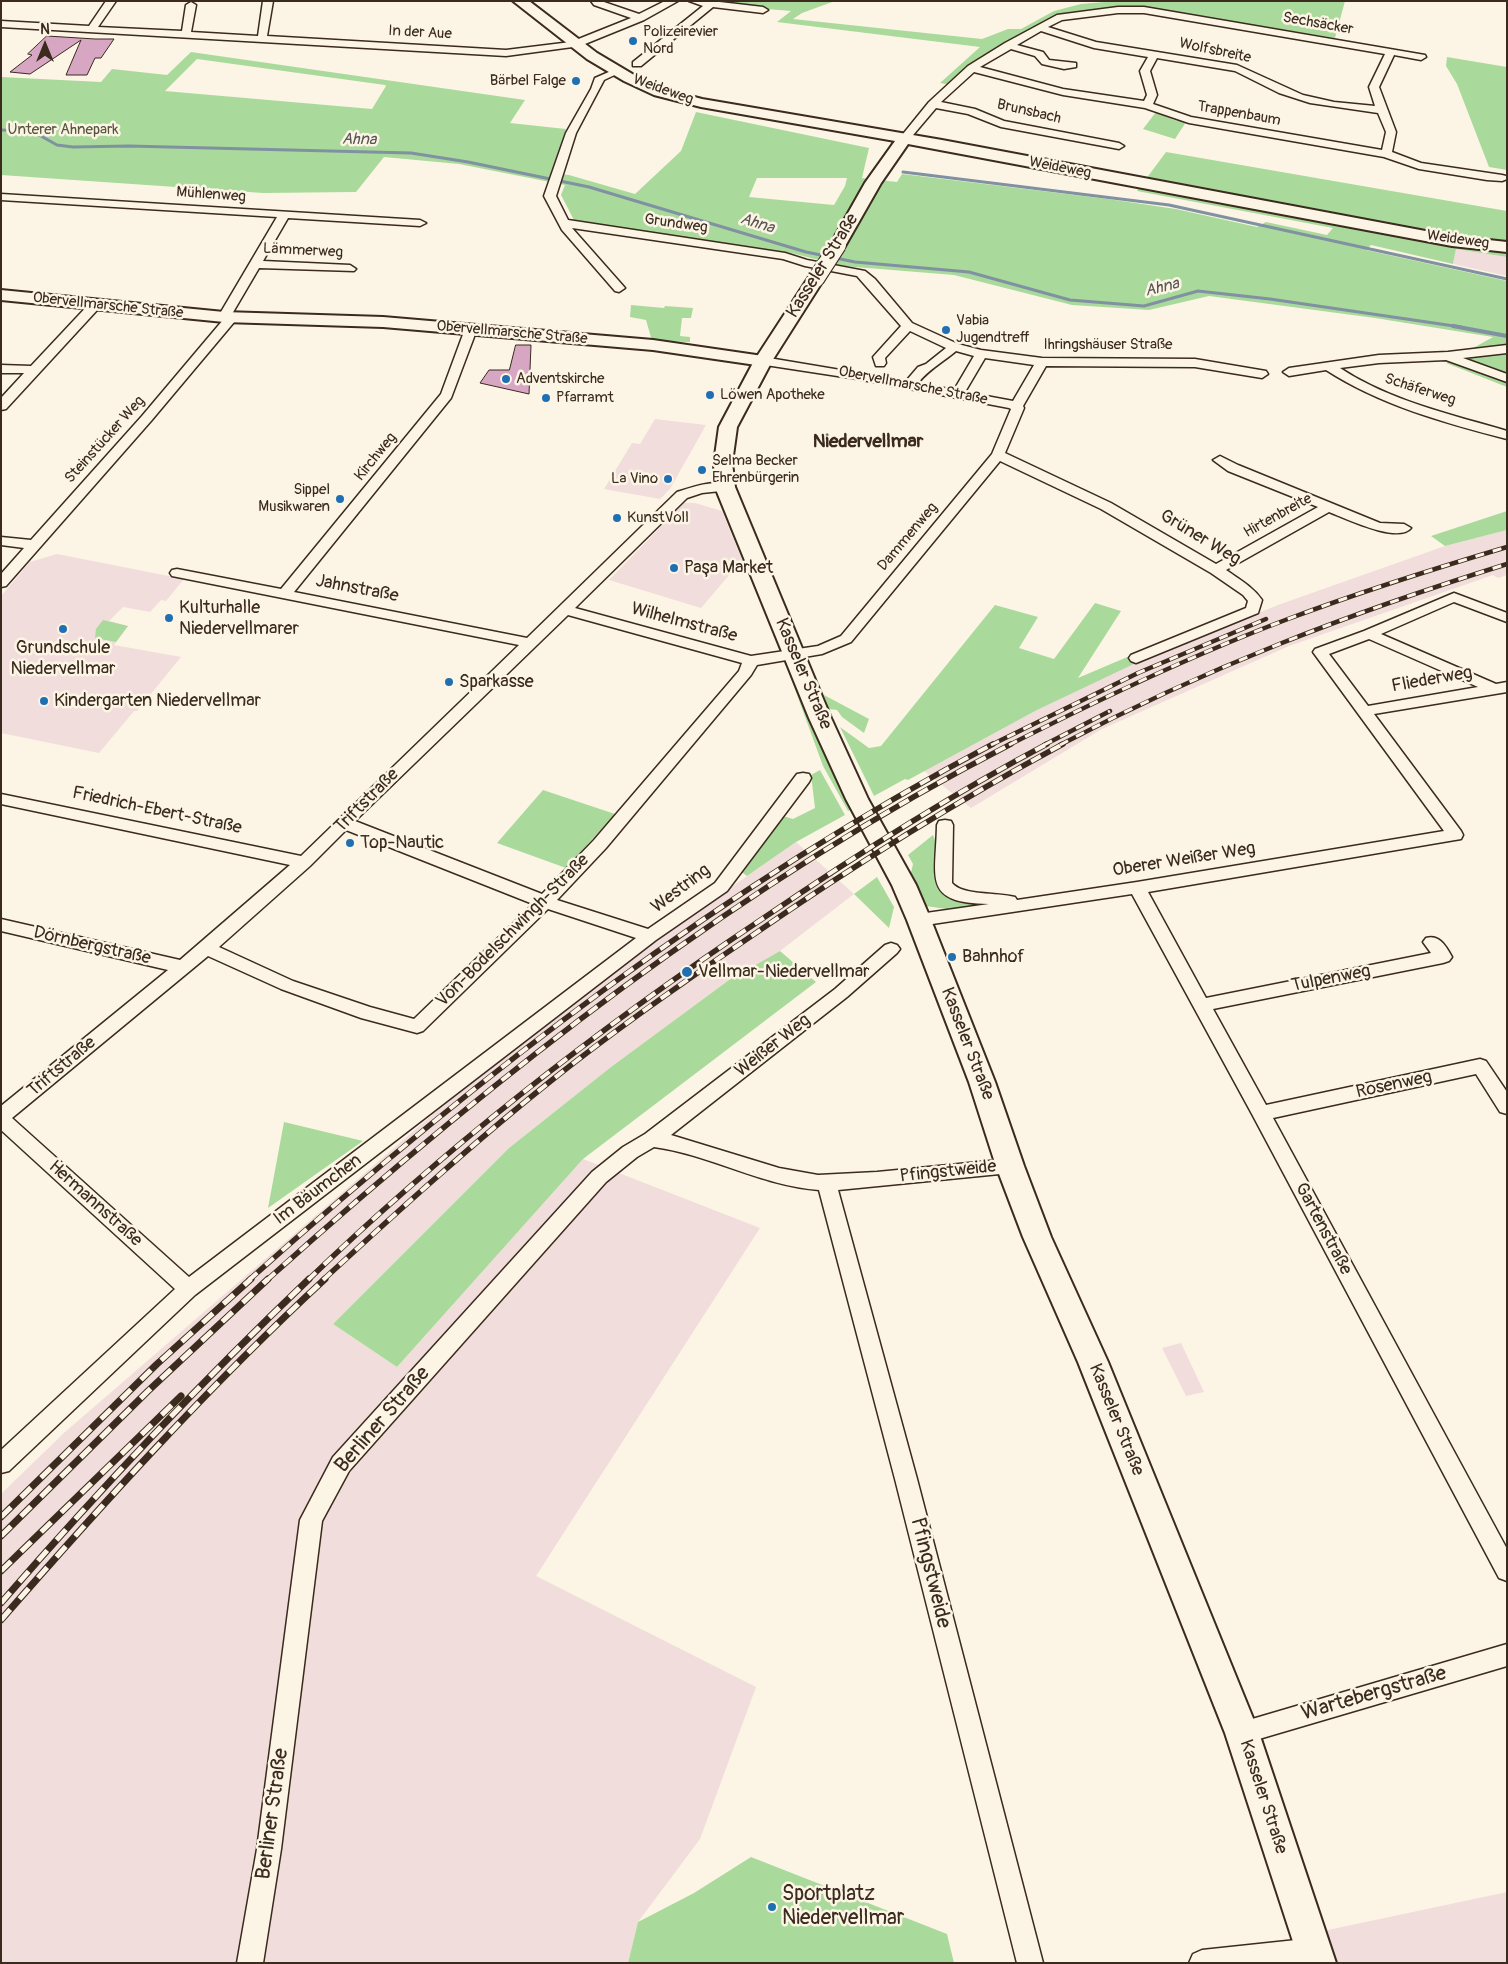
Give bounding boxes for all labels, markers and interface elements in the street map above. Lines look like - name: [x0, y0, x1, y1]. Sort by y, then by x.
- street label: Sechsäcker: [1281, 9, 1355, 39]
- north arrow: [20, 20, 70, 70]
- text: N: [40, 21, 50, 38]
- street label: In der Aue: [388, 22, 452, 44]
- place label: Polizeirevier Nord: [643, 23, 718, 58]
- marker: Polizeirevier Nord: [627, 35, 639, 47]
- street label: Wolfsbreite: [1177, 35, 1253, 67]
- street label: Weideweg: [630, 71, 696, 109]
- place label: Bärbel Falge: [490, 72, 566, 90]
- marker: Bärbel Falge: [570, 75, 582, 87]
- street label: Brunsbach: [995, 96, 1063, 128]
- street label: Trappenbaum: [1196, 98, 1282, 130]
- park label: Unterer Ahnepark: [7, 121, 119, 139]
- water label: Ahna: [342, 130, 376, 150]
- street label: Weideweg: [1027, 153, 1093, 183]
- street label: Mühlenweg: [176, 184, 246, 206]
- water label: Ahna: [738, 210, 776, 238]
- street label: Kasseler Straße: [782, 210, 864, 322]
- street label: Grundweg: [643, 211, 709, 237]
- street label: Weideweg: [1426, 227, 1490, 253]
- street label: Lämmerweg: [263, 240, 343, 262]
- water label: Ahna: [1143, 275, 1181, 301]
- street label: Obervellmarsche Straße: [32, 289, 184, 323]
- place label: Vabia Jugendtreff: [956, 312, 1030, 347]
- street label: Obervellmarsche Straße: [436, 317, 588, 349]
- marker: Vabia Jugendtreff: [940, 324, 952, 336]
- street label: Ihringshäuser Straße: [1044, 336, 1172, 354]
- street label: Obervellmarsche Straße: [837, 363, 989, 409]
- place label: Adventskirche: [516, 370, 604, 388]
- street label: Schäferweg: [1382, 370, 1458, 410]
- marker: Adventskirche: [500, 373, 512, 385]
- place label: Löwen Apotheke: [720, 386, 825, 404]
- place label: Pfarramt: [556, 389, 614, 407]
- marker: Löwen Apotheke: [704, 389, 716, 401]
- marker: Pfarramt: [540, 392, 552, 404]
- street label: Steinstücker Weg: [61, 393, 149, 487]
- street label: Kirchweg: [351, 429, 401, 485]
- district label: Niedervellmar: [813, 431, 923, 453]
- place label: Selma Becker Ehrenbürgerin: [712, 452, 799, 487]
- marker: Selma Becker Ehrenbürgerin: [696, 464, 708, 476]
- place label: La Vino: [611, 470, 658, 488]
- marker: La Vino: [662, 473, 674, 485]
- place label: Sippel Musikwaren: [258, 481, 330, 516]
- street label: Hirtenbreite: [1241, 490, 1315, 542]
- marker: Sippel Musikwaren: [334, 493, 346, 505]
- street label: Dammenweg: [874, 499, 942, 575]
- street label: Grüner Weg: [1156, 505, 1244, 571]
- place label: KunstVoll: [627, 509, 689, 527]
- marker: KunstVoll: [611, 512, 623, 524]
- place label: Paşa Market: [684, 557, 773, 579]
- marker: Paşa Market: [668, 562, 680, 574]
- street label: Jahnstraße: [314, 570, 400, 608]
- place label: Kulturhalle Niedervellmarer: [179, 597, 299, 640]
- street label: Wilhelmstraße: [629, 598, 739, 648]
- marker: Kulturhalle Niedervellmarer: [163, 612, 175, 624]
- street label: Kasseler Straße: [770, 615, 836, 733]
- marker: Grundschule Niedervellmar: [57, 623, 69, 635]
- place label: Grundschule Niedervellmar: [11, 637, 115, 680]
- street label: Fliederweg: [1390, 662, 1474, 698]
- place label: Sparkasse: [459, 671, 534, 693]
- marker: Sparkasse: [443, 676, 455, 688]
- place label: Kindergarten Niedervellmar: [54, 690, 261, 712]
- marker: Kindergarten Niedervellmar: [38, 695, 50, 707]
- street label: Triftstraße: [330, 764, 404, 838]
- street label: Friedrich-Ebert-Straße: [70, 782, 244, 840]
- place label: Top-Nautic: [360, 832, 444, 854]
- marker: Top-Nautic: [344, 837, 356, 849]
- street label: Oberer Weißer Weg: [1111, 838, 1257, 882]
- street label: Von-Bodelschwingh-Straße: [432, 850, 594, 1012]
- street label: Westring: [647, 860, 715, 918]
- street label: Dörnbergstraße: [31, 922, 153, 970]
- place label: Bahnhof: [962, 946, 1025, 968]
- marker: Bahnhof: [946, 951, 958, 963]
- place label: Vellmar-Niedervellmar: [698, 961, 870, 983]
- street label: Tulpenweg: [1290, 961, 1372, 997]
- marker: Vellmar-Niedervellmar: [680, 965, 694, 979]
- street label: Kasseler Straße: [936, 985, 998, 1103]
- street label: Weißer Weg: [731, 1010, 815, 1082]
- street label: Triftstraße: [23, 1032, 101, 1102]
- street label: Rosenweg: [1354, 1066, 1434, 1104]
- street label: Im Bäumchen: [270, 1150, 366, 1230]
- street label: Hermannstraße: [44, 1156, 146, 1252]
- street label: Pfingstweide: [899, 1156, 997, 1188]
- street label: Gartenstraße: [1290, 1179, 1356, 1279]
- street label: Kasseler Straße: [1084, 1361, 1148, 1479]
- street label: Berliner Straße: [330, 1362, 436, 1478]
- street label: Pfingstweide: [904, 1515, 956, 1631]
- street label: Wartebergstraße: [1299, 1661, 1449, 1727]
- street label: Kasseler Straße: [1234, 1737, 1292, 1857]
- street label: Berliner Straße: [251, 1747, 295, 1881]
- place label: Sportplatz Niedervellmar: [782, 1882, 904, 1932]
- marker: Sportplatz Niedervellmar: [766, 1901, 778, 1913]

